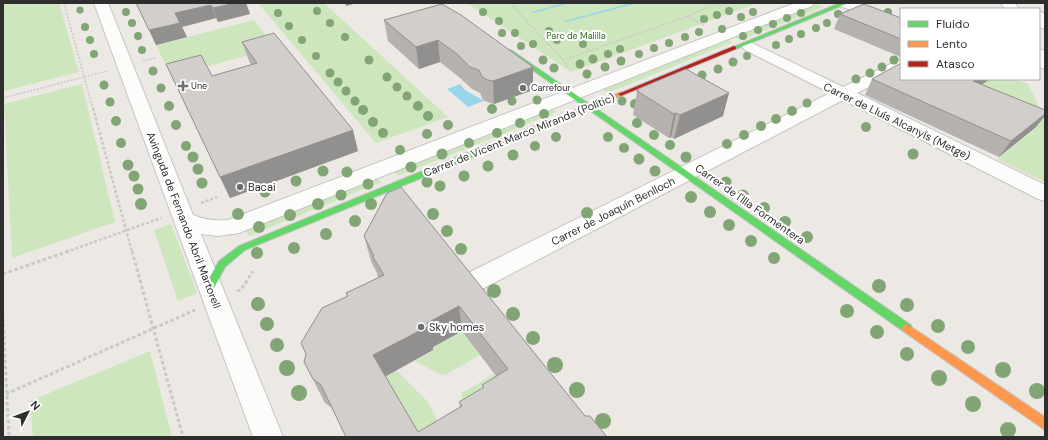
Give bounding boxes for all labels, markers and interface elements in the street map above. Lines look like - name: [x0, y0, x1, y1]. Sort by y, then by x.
- legend: [900, 8, 1040, 80]
- text: Fluido: [936, 16, 970, 32]
- park label: Parc de Malilla: [546, 30, 606, 42]
- text: Lento: [936, 36, 967, 52]
- text: Atasco: [936, 56, 975, 72]
- street label: Carrer de Lluís Alcanyís (Metge): [821, 79, 973, 163]
- place label: Une: [191, 80, 207, 92]
- marker: Une: [178, 81, 188, 91]
- place label: Carrefour: [531, 82, 571, 94]
- marker: Carrefour: [518, 83, 528, 93]
- street label: Carrer de Vicent Marco Miranda (Polític): [421, 90, 617, 180]
- street label: Avinguda de Fernando Abril Martorell: [144, 130, 224, 310]
- street label: Carrer de l'Illa Formentera: [692, 161, 808, 247]
- street label: Carrer de Joaquín Benlloch: [549, 174, 677, 248]
- place label: Bacai: [248, 180, 276, 194]
- marker: Bacai: [235, 182, 245, 192]
- place label: Sky homes: [429, 320, 484, 334]
- marker: Sky homes: [416, 322, 426, 332]
- north arrow: [8, 392, 48, 432]
- text: N: [28, 398, 43, 413]

